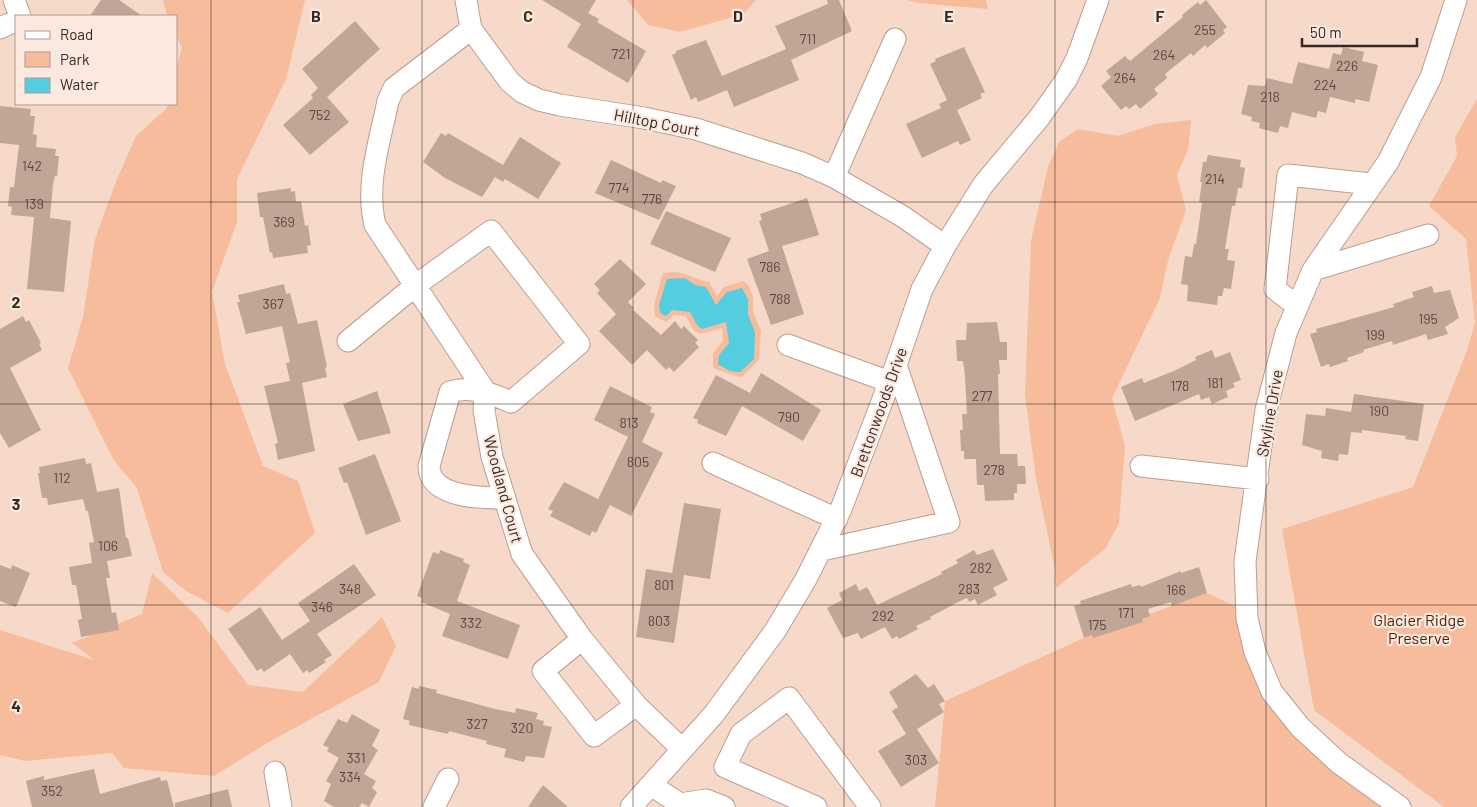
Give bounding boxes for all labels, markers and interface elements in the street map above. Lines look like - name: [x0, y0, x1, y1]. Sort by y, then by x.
- text: B: [311, 6, 321, 25]
- text: C: [523, 6, 533, 25]
- text: D: [733, 6, 743, 25]
- text: E: [944, 6, 954, 25]
- text: F: [1156, 6, 1165, 25]
- legend: [15, 15, 178, 105]
- scale bar: [1302, 15, 1417, 47]
- house number: 255: [1194, 21, 1216, 38]
- text: 50 m: [1310, 23, 1342, 41]
- text: Road: [60, 25, 93, 43]
- house number: 711: [800, 30, 816, 47]
- house number: 721: [612, 45, 630, 62]
- house number: 264: [1153, 46, 1175, 63]
- text: Park: [60, 50, 90, 68]
- house number: 226: [1336, 57, 1358, 74]
- house number: 264: [1114, 69, 1136, 86]
- text: Water: [60, 75, 99, 93]
- house number: 224: [1314, 76, 1336, 93]
- house number: 218: [1260, 88, 1280, 105]
- street label: Hilltop Court: [612, 104, 702, 140]
- house number: 752: [309, 106, 331, 123]
- house number: 142: [22, 157, 42, 174]
- house number: 214: [1205, 170, 1225, 187]
- house number: 774: [609, 179, 629, 196]
- house number: 776: [642, 190, 662, 207]
- house number: 139: [24, 195, 44, 212]
- house number: 369: [273, 213, 295, 230]
- house number: 786: [759, 258, 781, 275]
- house number: 788: [769, 290, 791, 307]
- text: 2: [12, 292, 21, 311]
- house number: 367: [262, 295, 284, 312]
- house number: 195: [1418, 310, 1438, 327]
- house number: 199: [1365, 326, 1385, 343]
- street label: Brettonwoods Drive: [846, 344, 910, 480]
- street label: Skyline Drive: [1252, 368, 1286, 458]
- house number: 181: [1207, 374, 1223, 391]
- house number: 178: [1171, 377, 1189, 394]
- house number: 277: [972, 387, 993, 404]
- house number: 190: [1369, 402, 1389, 419]
- house number: 790: [778, 408, 800, 425]
- house number: 813: [619, 414, 639, 431]
- street label: Woodland Court: [481, 433, 527, 545]
- house number: 805: [627, 453, 649, 470]
- house number: 278: [983, 461, 1005, 478]
- house number: 112: [53, 469, 71, 486]
- text: 3: [12, 494, 20, 513]
- house number: 106: [98, 537, 118, 554]
- house number: 282: [970, 559, 992, 576]
- house number: 801: [654, 576, 674, 593]
- house number: 348: [339, 580, 361, 597]
- house number: 283: [958, 580, 980, 597]
- house number: 166: [1166, 581, 1186, 598]
- house number: 346: [311, 598, 333, 615]
- house number: 171: [1118, 604, 1134, 621]
- house number: 292: [872, 607, 894, 624]
- park label: Glacier Ridge Preserve: [1373, 610, 1465, 647]
- house number: 803: [648, 612, 670, 629]
- house number: 332: [460, 614, 482, 631]
- house number: 175: [1088, 616, 1106, 633]
- text: 4: [11, 696, 21, 715]
- house number: 327: [466, 715, 488, 732]
- house number: 320: [511, 719, 533, 736]
- house number: 331: [346, 749, 366, 766]
- house number: 303: [905, 751, 927, 768]
- house number: 334: [339, 768, 361, 785]
- house number: 352: [41, 782, 63, 799]

